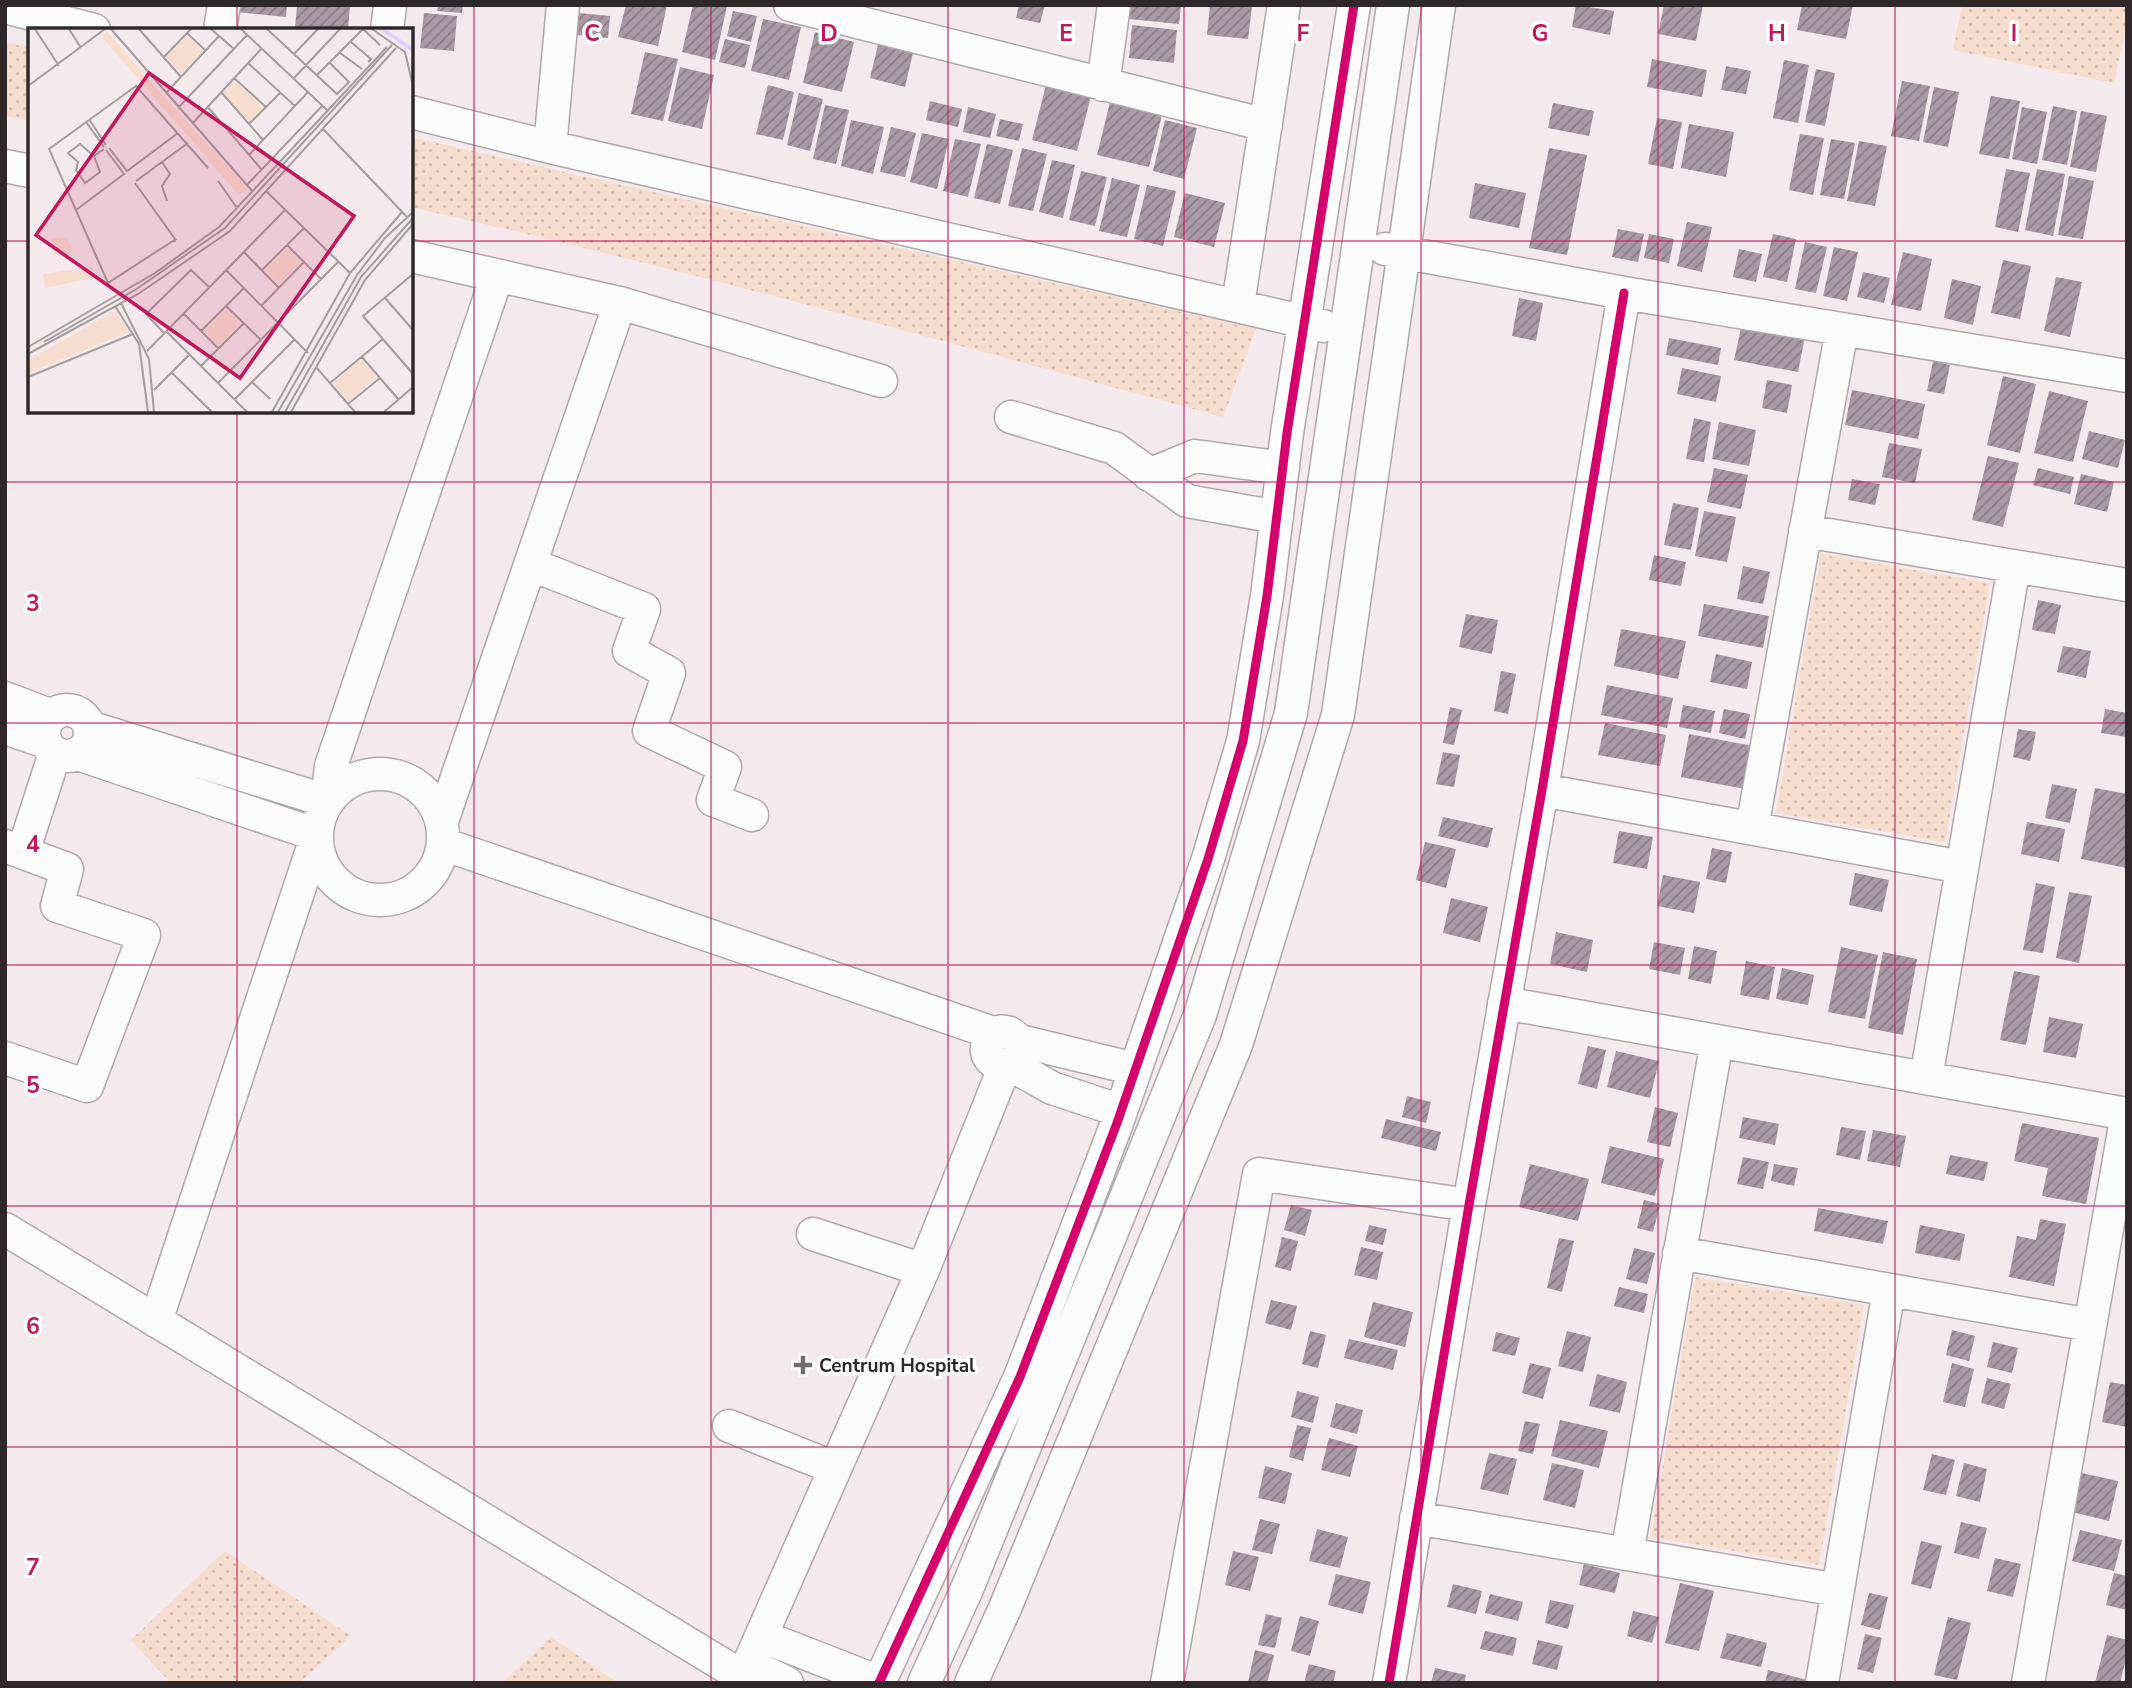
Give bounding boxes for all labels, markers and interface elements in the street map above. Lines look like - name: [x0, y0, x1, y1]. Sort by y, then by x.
- text: C: [584, 18, 600, 49]
- text: D: [820, 18, 838, 49]
- text: E: [1059, 18, 1073, 49]
- text: F: [1297, 18, 1310, 49]
- text: G: [1532, 18, 1548, 49]
- text: H: [1768, 18, 1786, 49]
- text: I: [2011, 18, 2017, 49]
- inset map: [28, 28, 413, 413]
- text: 3: [26, 588, 40, 619]
- text: 4: [26, 829, 40, 860]
- text: 5: [26, 1070, 40, 1101]
- text: 6: [26, 1311, 40, 1342]
- place label: Centrum Hospital: [819, 1353, 975, 1379]
- marker: Centrum Hospital: [793, 1355, 813, 1375]
- text: 7: [26, 1552, 40, 1583]

